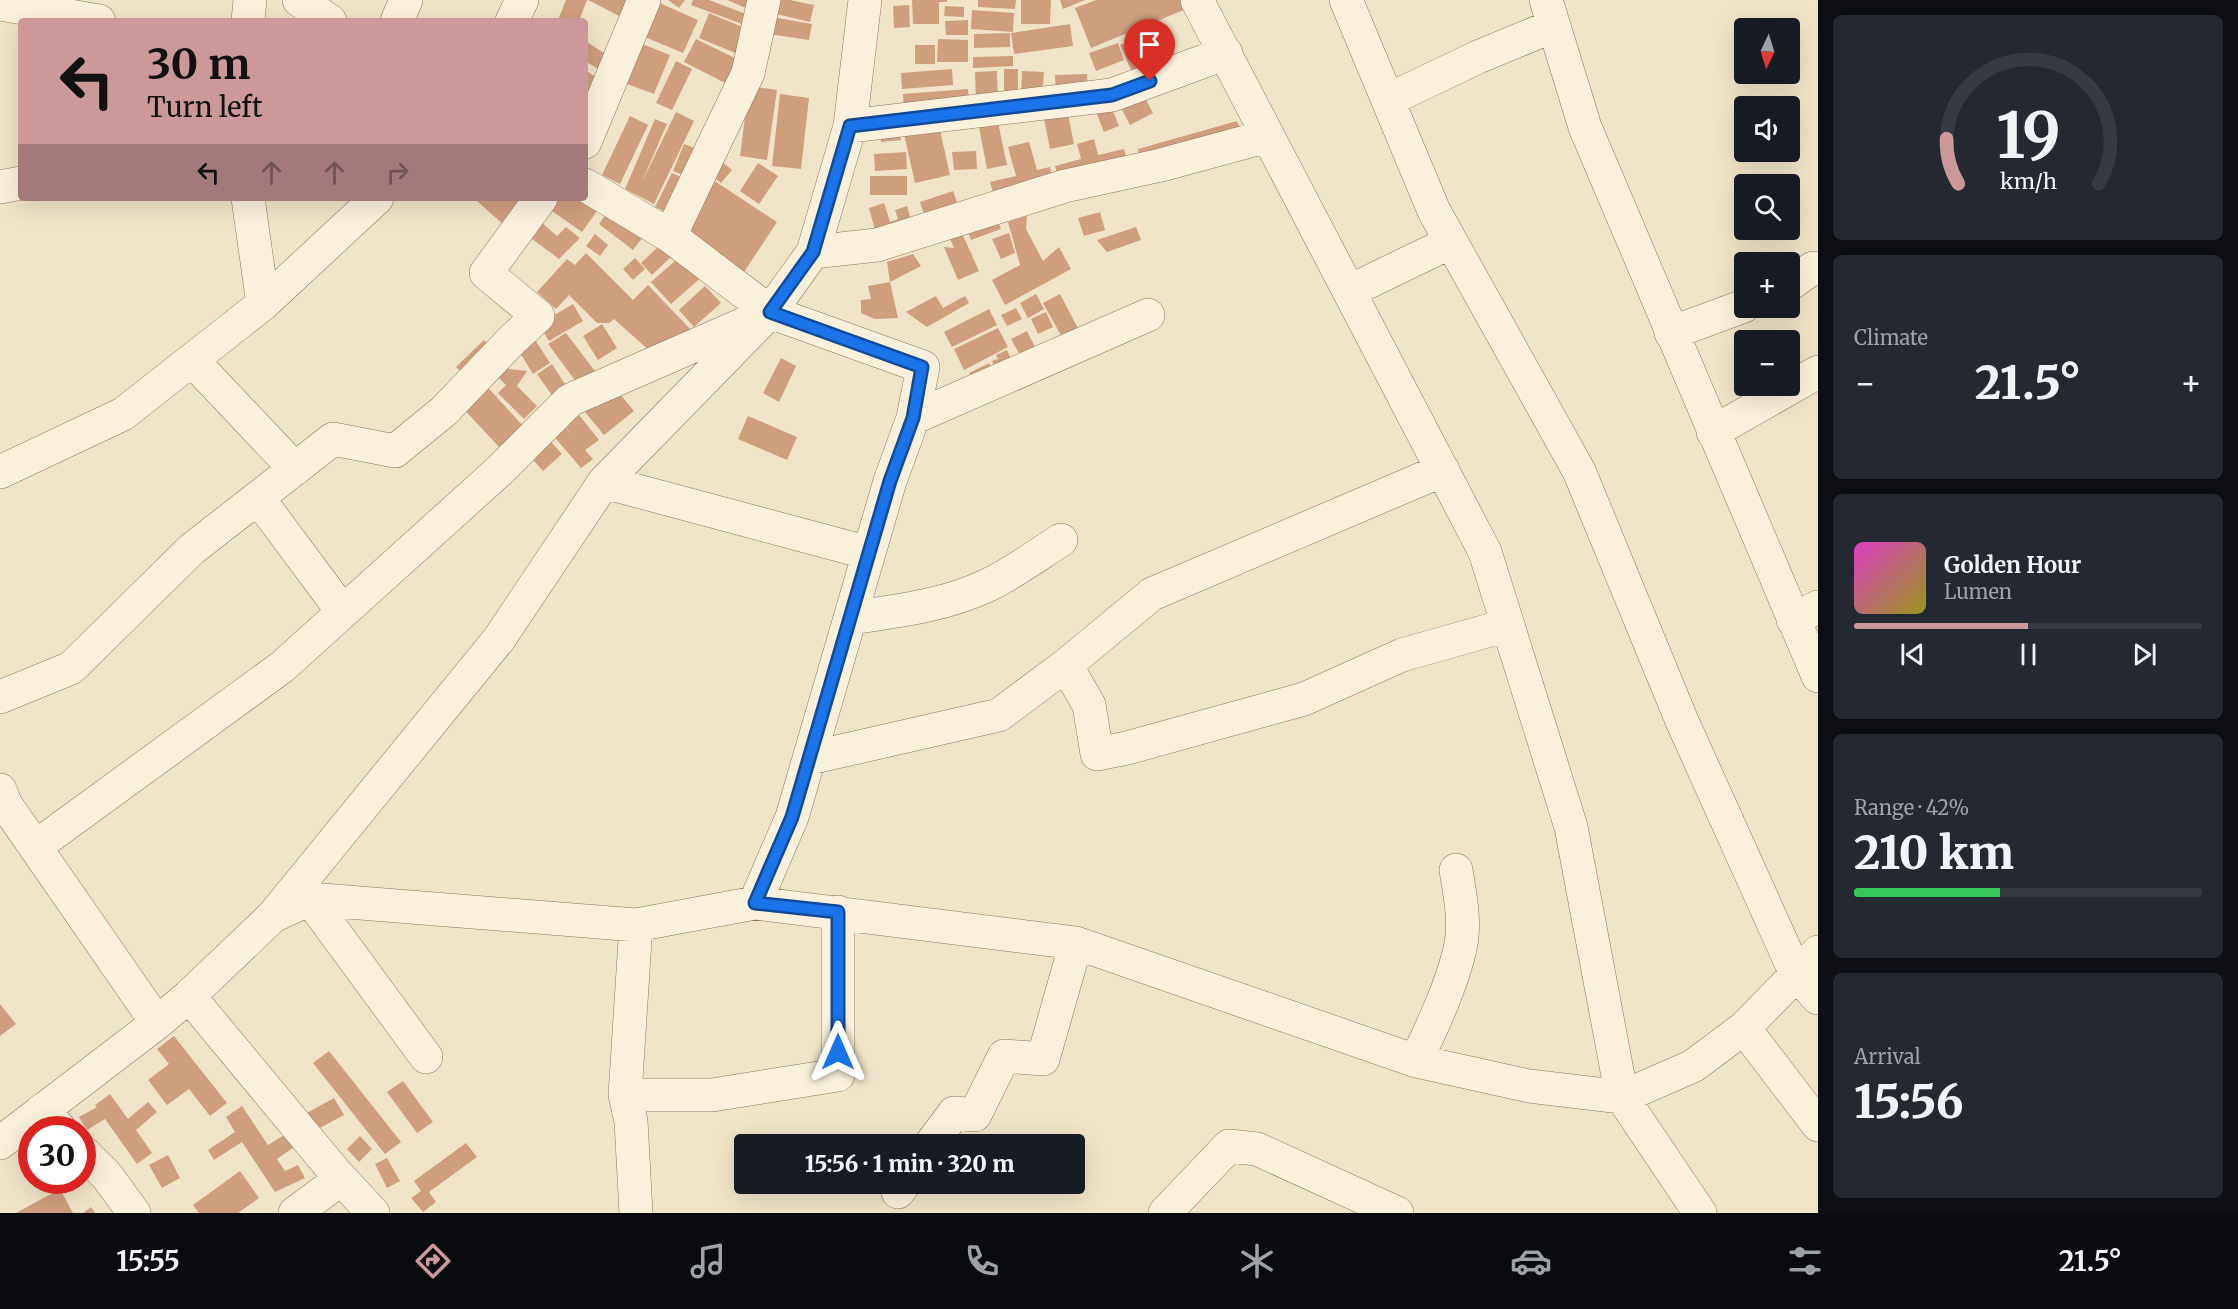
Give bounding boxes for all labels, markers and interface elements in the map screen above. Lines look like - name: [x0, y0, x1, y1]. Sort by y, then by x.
- north arrow: [1734, 18, 1800, 84]
- map controls: [1734, 18, 1800, 396]
- pin: [1124, 19, 1175, 81]
- icon: arrive: [1133, 28, 1166, 61]
- text: 30 m: [147, 38, 251, 90]
- icon: left: [48, 42, 126, 120]
- text: Turn left: [147, 90, 262, 124]
- button: sound: [1734, 96, 1800, 162]
- text: 19: [1996, 97, 2060, 175]
- icon: left: [192, 156, 225, 189]
- icon: ahead: [255, 156, 288, 189]
- icon: ahead: [318, 156, 351, 189]
- icon: right: [381, 156, 414, 189]
- text: km/h: [2000, 169, 2056, 196]
- button: search: [1734, 174, 1800, 240]
- button: +: [1734, 252, 1800, 318]
- text: Climate: [1854, 325, 1928, 350]
- button: −: [1734, 330, 1800, 396]
- text: 21.5°: [1975, 355, 2081, 411]
- text: −: [1854, 363, 1876, 404]
- text: +: [2180, 363, 2202, 404]
- text: Golden Hour: [1944, 551, 2081, 579]
- text: Lumen: [1944, 579, 2012, 604]
- icon: previous: [1896, 638, 1929, 671]
- icon: pause: [2012, 638, 2045, 671]
- icon: next: [2128, 638, 2161, 671]
- text: Range · 42%: [1854, 795, 1969, 820]
- text: 210 km: [1854, 825, 2014, 881]
- position arrow: [806, 1020, 870, 1084]
- text: Arrival: [1854, 1044, 1921, 1069]
- text: 15:56: [1854, 1074, 1964, 1130]
- speed limit sign: 30: [18, 1116, 96, 1194]
- text: 15:56 · 1 min · 320 m: [805, 1150, 1014, 1178]
- icon: directions: [412, 1240, 454, 1282]
- icon: music: [687, 1240, 729, 1282]
- icon: phone: [961, 1240, 1003, 1282]
- icon: climate: [1236, 1240, 1278, 1282]
- icon: car: [1510, 1240, 1552, 1282]
- icon: filters: [1784, 1240, 1826, 1282]
- text: 15:55: [116, 1244, 180, 1278]
- text: 21.5°: [2059, 1244, 2122, 1278]

